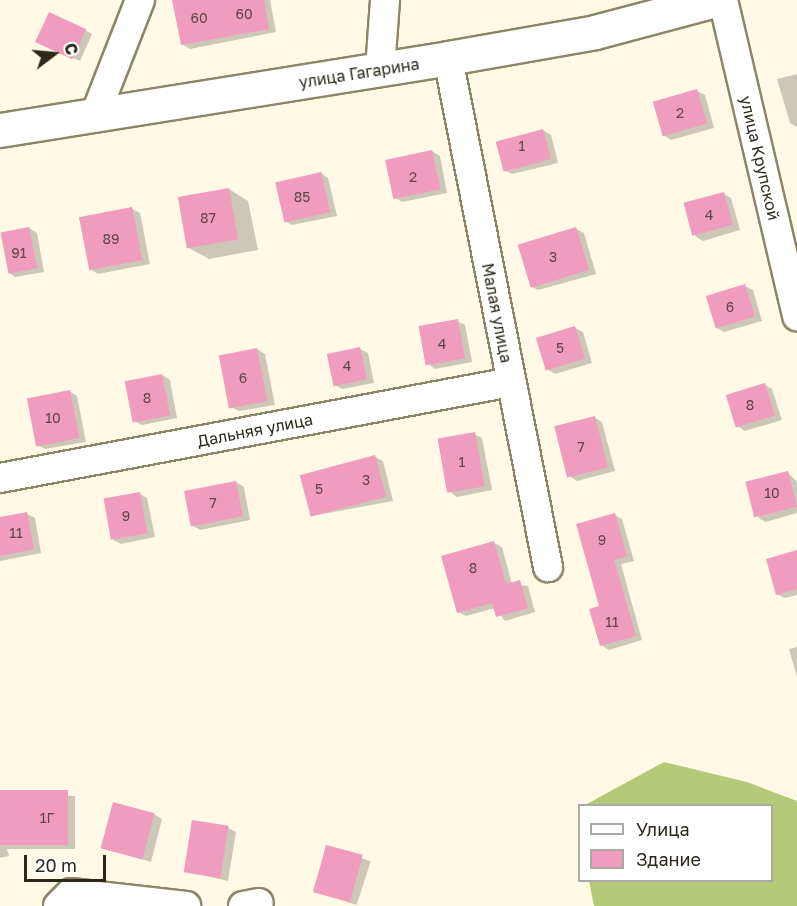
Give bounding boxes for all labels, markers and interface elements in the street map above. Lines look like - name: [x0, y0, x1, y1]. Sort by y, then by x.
- house number: 60: [235, 6, 253, 22]
- house number: 60: [190, 10, 208, 26]
- north arrow: [24, 24, 84, 84]
- text: С: [60, 41, 82, 57]
- street label: улица Гагарина: [297, 54, 421, 92]
- street label: улица Крупской: [736, 94, 784, 222]
- house number: 2: [676, 105, 684, 121]
- house number: 1: [519, 138, 525, 154]
- house number: 2: [409, 169, 417, 185]
- house number: 85: [294, 189, 310, 205]
- house number: 4: [705, 207, 713, 223]
- house number: 87: [200, 210, 216, 226]
- house number: 89: [102, 231, 120, 247]
- house number: 91: [11, 245, 27, 261]
- house number: 3: [549, 249, 557, 265]
- street label: Малая улица: [478, 261, 516, 365]
- house number: 6: [726, 299, 734, 315]
- house number: 4: [438, 336, 446, 352]
- house number: 5: [556, 340, 564, 356]
- house number: 4: [343, 358, 351, 374]
- house number: 6: [239, 370, 247, 386]
- house number: 8: [143, 390, 151, 406]
- house number: 8: [746, 397, 754, 413]
- street label: Дальняя улица: [196, 409, 314, 451]
- house number: 10: [45, 410, 61, 426]
- house number: 7: [577, 439, 585, 455]
- house number: 1: [459, 454, 465, 470]
- house number: 3: [362, 472, 370, 488]
- house number: 5: [315, 481, 323, 497]
- house number: 10: [764, 485, 780, 501]
- house number: 7: [209, 495, 217, 511]
- house number: 9: [122, 508, 130, 524]
- house number: 11: [9, 525, 23, 541]
- house number: 9: [598, 532, 606, 548]
- house number: 8: [469, 560, 477, 576]
- house number: 11: [605, 614, 619, 630]
- legend: [578, 804, 773, 882]
- house number: 1Г: [40, 810, 54, 826]
- text: Улица: [636, 818, 690, 840]
- scale bar: [27, 843, 110, 881]
- text: Здание: [636, 848, 701, 870]
- text: 20 m: [35, 854, 77, 876]

